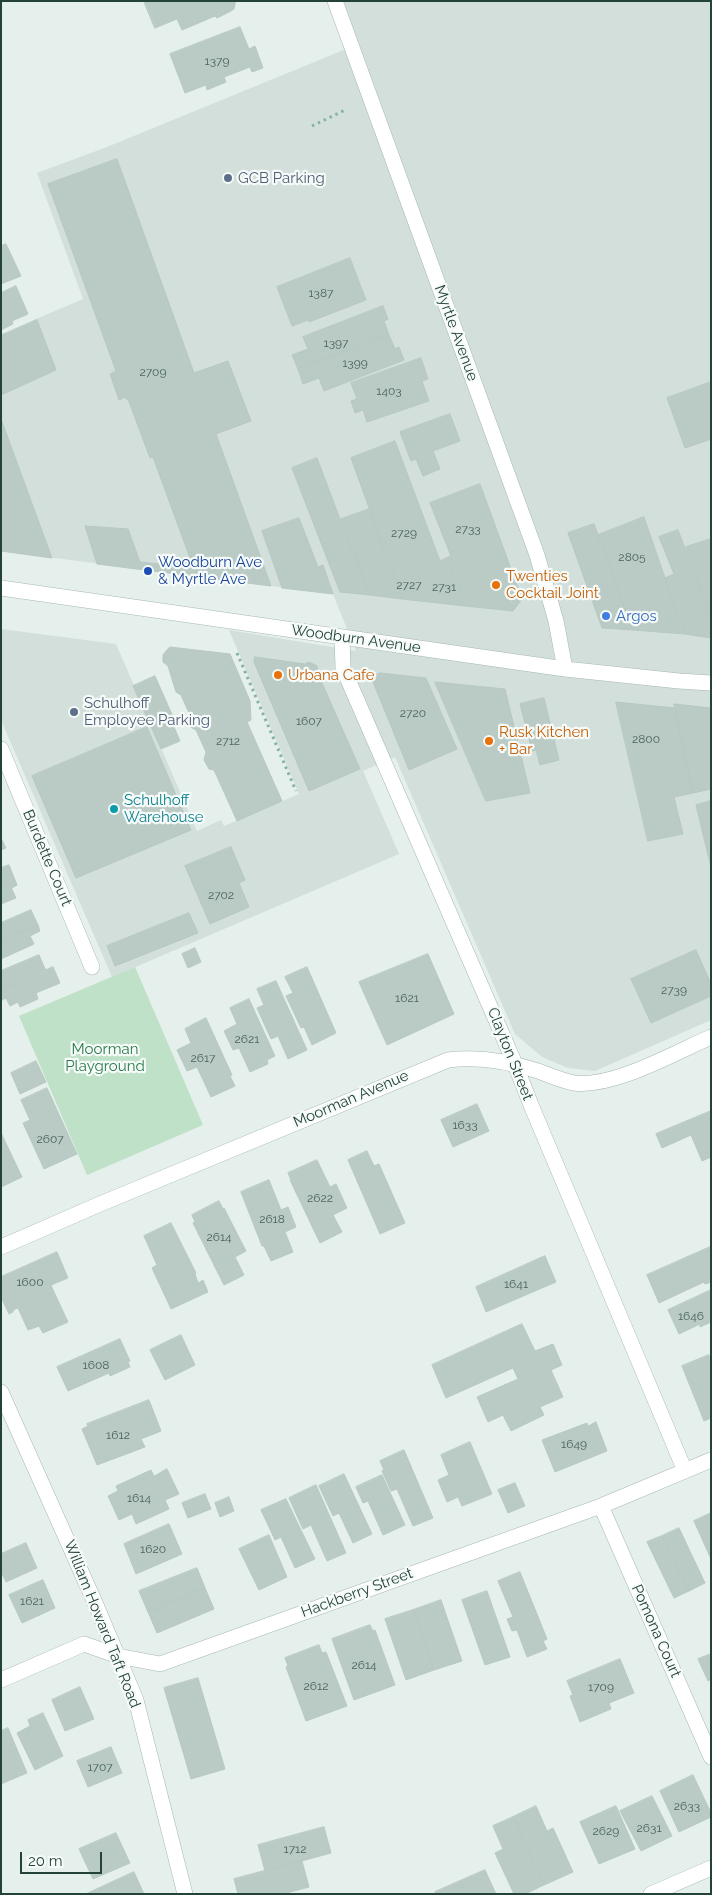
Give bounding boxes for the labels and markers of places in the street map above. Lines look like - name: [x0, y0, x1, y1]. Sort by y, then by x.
- place label: GCB Parking: [238, 169, 325, 187]
- marker: GCB Parking: [222, 172, 234, 184]
- place label: Woodburn Ave & Myrtle Ave: [158, 553, 262, 588]
- marker: Woodburn Ave & Myrtle Ave: [142, 565, 154, 577]
- place label: Twenties Cocktail Joint: [506, 567, 599, 602]
- marker: Twenties Cocktail Joint: [490, 579, 502, 591]
- place label: Argos: [616, 607, 657, 625]
- marker: Argos: [600, 610, 612, 622]
- place label: Urbana Cafe: [288, 666, 375, 684]
- marker: Urbana Cafe: [272, 669, 284, 681]
- place label: Schulhoff Employee Parking: [84, 694, 210, 729]
- marker: Schulhoff Employee Parking: [68, 706, 80, 718]
- place label: Rusk Kitchen + Bar: [499, 723, 589, 758]
- marker: Rusk Kitchen + Bar: [483, 735, 495, 747]
- place label: Schulhoff Warehouse: [124, 791, 204, 826]
- marker: Schulhoff Warehouse: [108, 803, 120, 815]

